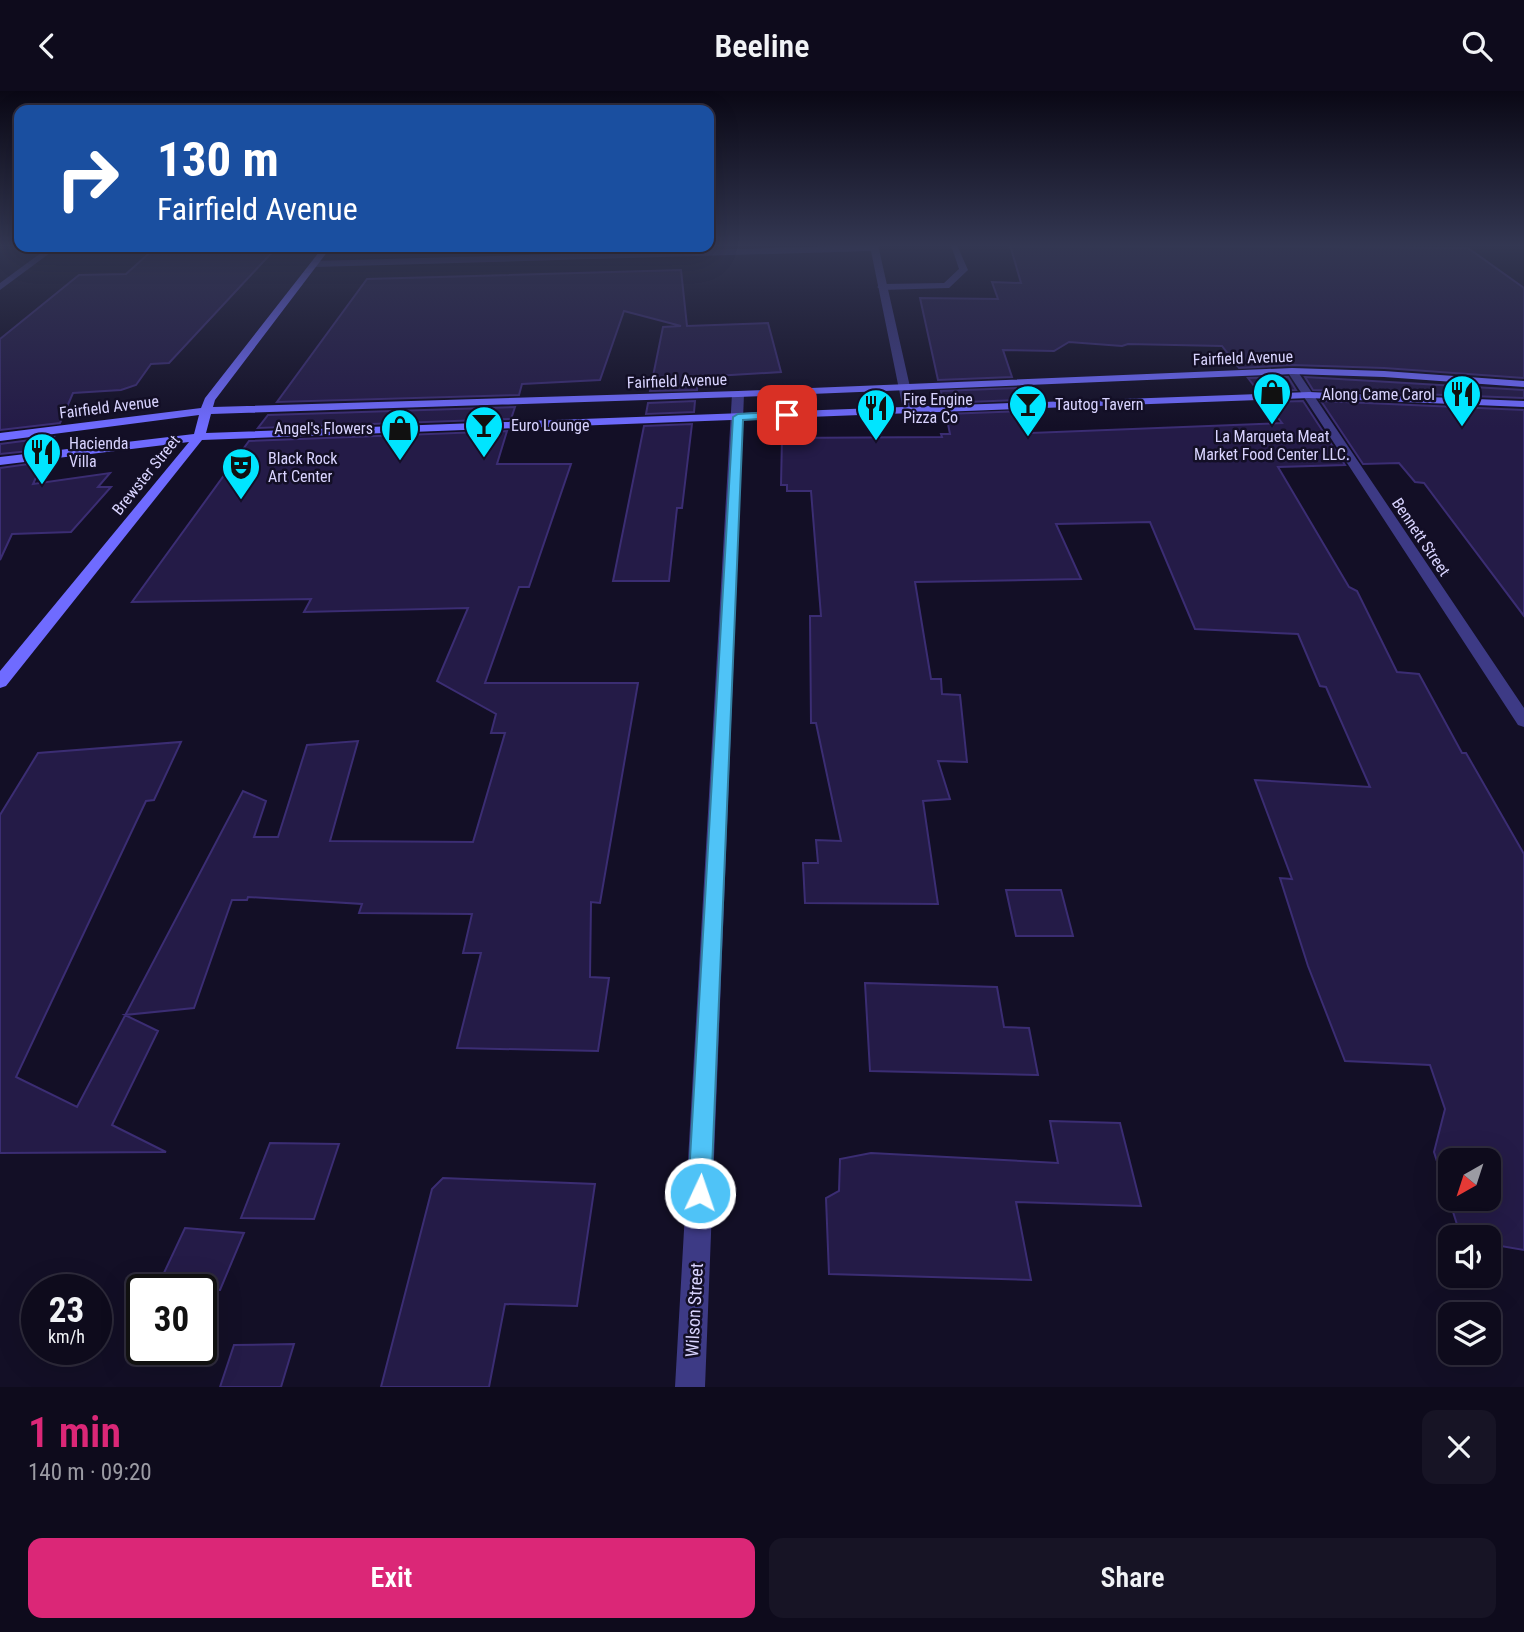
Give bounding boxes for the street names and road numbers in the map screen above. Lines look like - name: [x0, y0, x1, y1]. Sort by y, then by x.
- street label: Fairfield Avenue: [1193, 347, 1293, 369]
- street label: Fairfield Avenue: [627, 370, 727, 392]
- street label: Fairfield Avenue: [58, 391, 160, 423]
- street label: Brewster Street: [108, 431, 184, 519]
- street label: Bennett Street: [1388, 494, 1454, 580]
- street label: Wilson Street: [681, 1262, 707, 1358]

